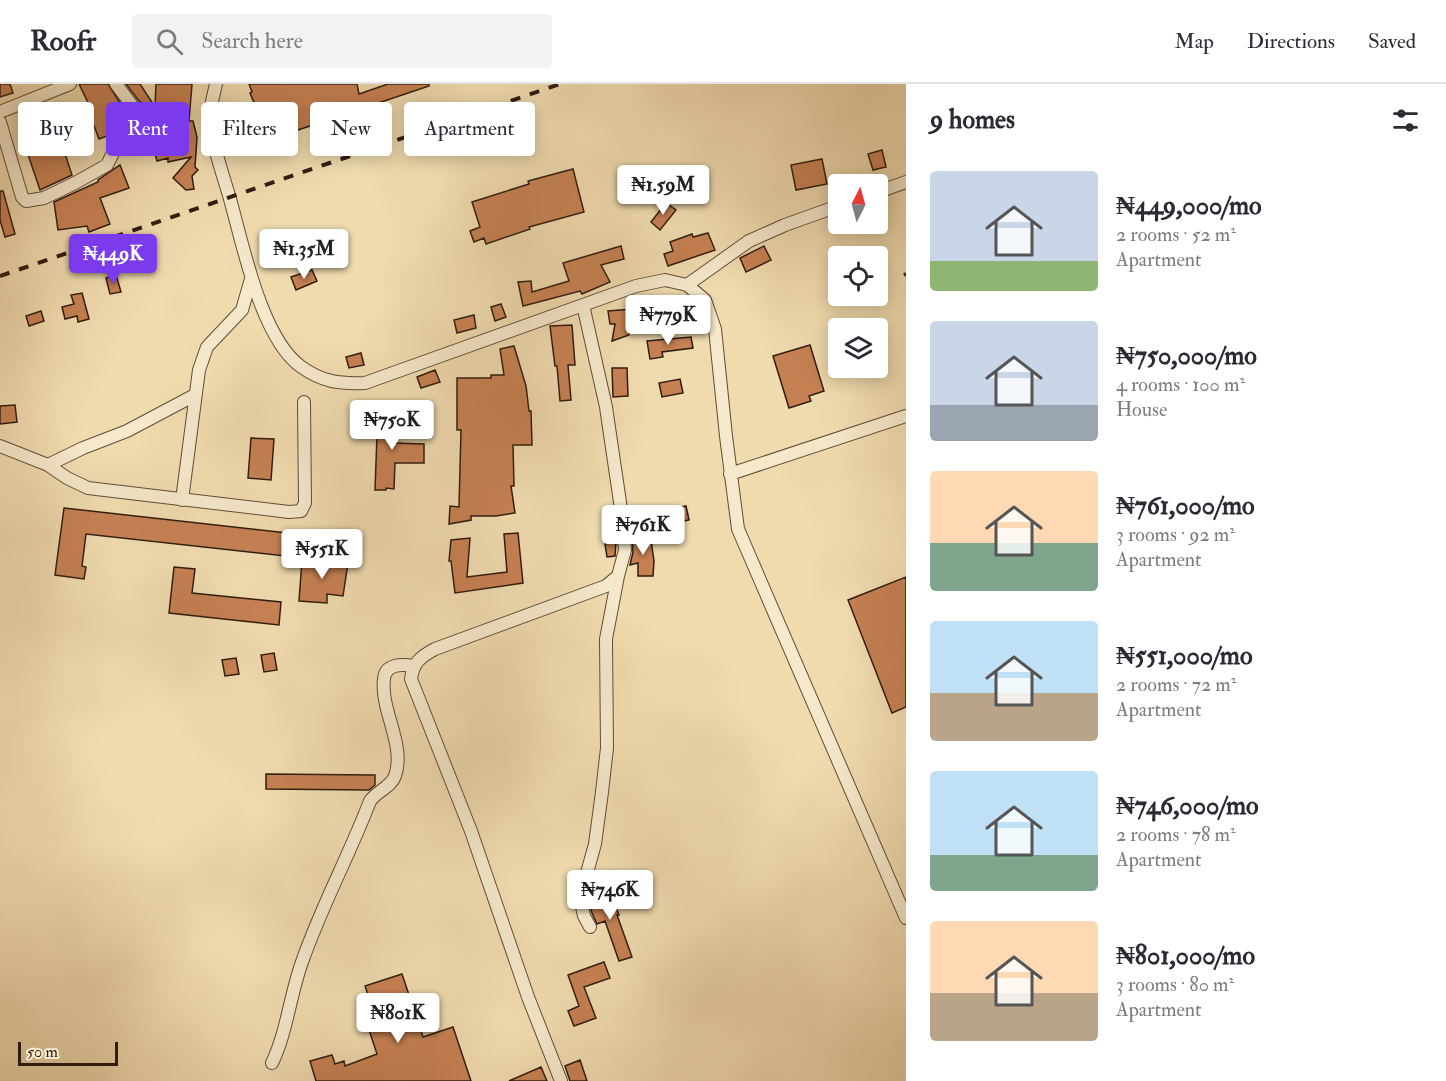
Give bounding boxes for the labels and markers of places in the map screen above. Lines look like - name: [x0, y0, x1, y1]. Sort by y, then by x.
- pin: ₦1.59M: [614, 165, 712, 216]
- pin: ₦1.35M: [255, 229, 353, 280]
- pin: ₦449K: [71, 234, 155, 285]
- pin: ₦779K: [626, 295, 710, 346]
- pin: ₦750K: [350, 400, 434, 451]
- pin: ₦761K: [601, 505, 685, 556]
- pin: ₦551K: [280, 529, 364, 580]
- pin: ₦746K: [568, 870, 652, 921]
- pin: ₦801K: [356, 993, 440, 1044]

